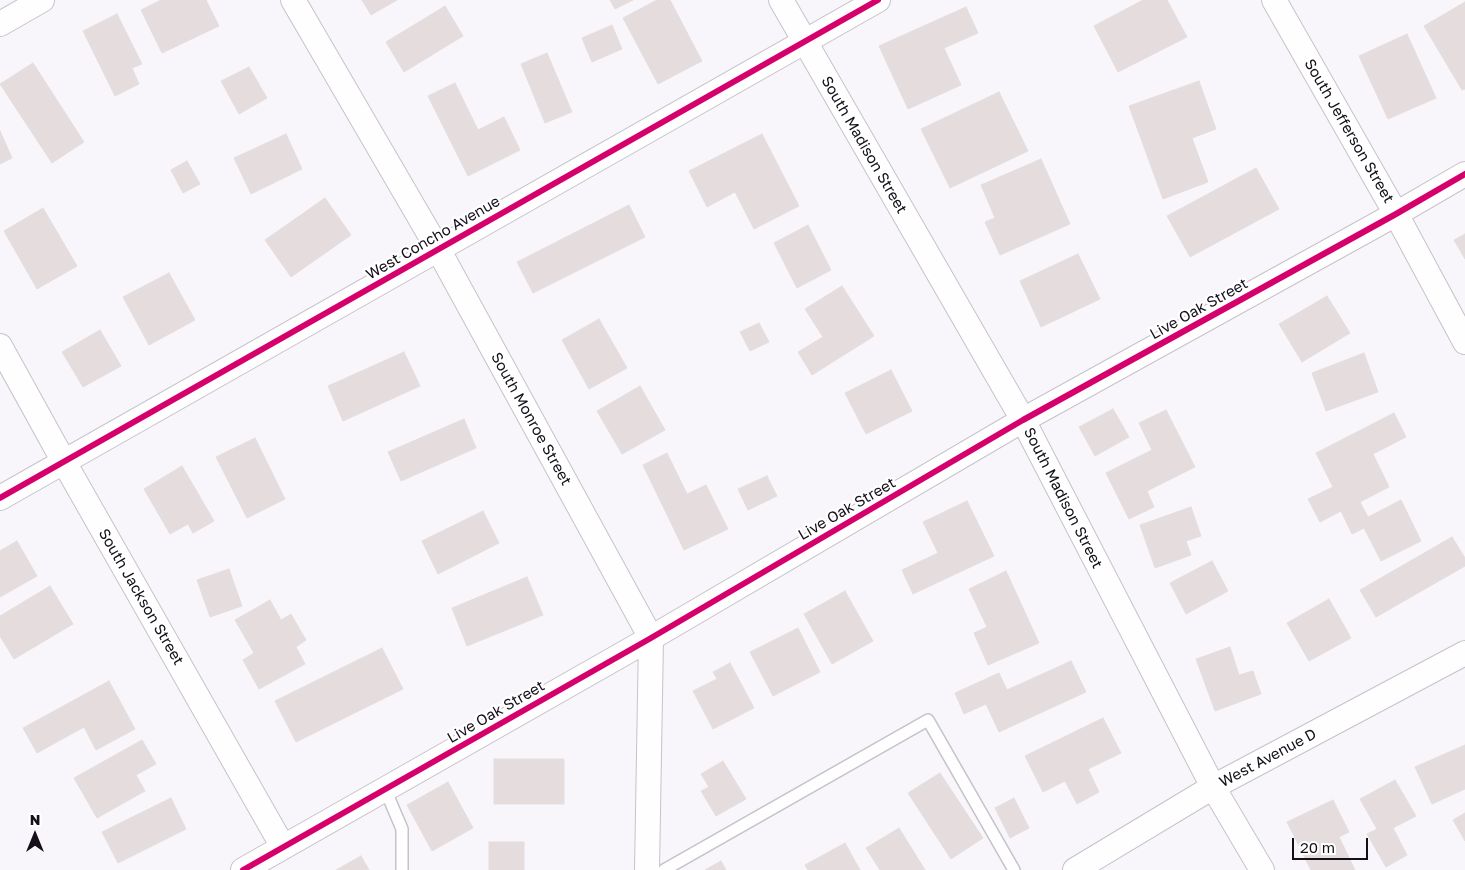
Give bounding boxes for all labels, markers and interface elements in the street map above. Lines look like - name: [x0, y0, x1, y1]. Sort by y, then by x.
- street label: South Jefferson Street: [1300, 56, 1398, 206]
- street label: South Madison Street: [817, 73, 911, 217]
- street label: West Concho Avenue: [363, 192, 503, 284]
- street label: Live Oak Street: [1147, 275, 1251, 343]
- street label: South Monroe Street: [487, 349, 575, 489]
- street label: South Madison Street: [1020, 425, 1106, 571]
- street label: Live Oak Street: [795, 474, 899, 544]
- street label: South Jackson Street: [95, 526, 187, 668]
- street label: Live Oak Street: [444, 677, 548, 747]
- street label: West Avenue D: [1216, 725, 1320, 791]
- north arrow: [10, 810, 60, 860]
- text: N: [30, 811, 40, 828]
- scale bar: [1295, 828, 1371, 860]
- text: 20 m: [1300, 838, 1335, 856]

